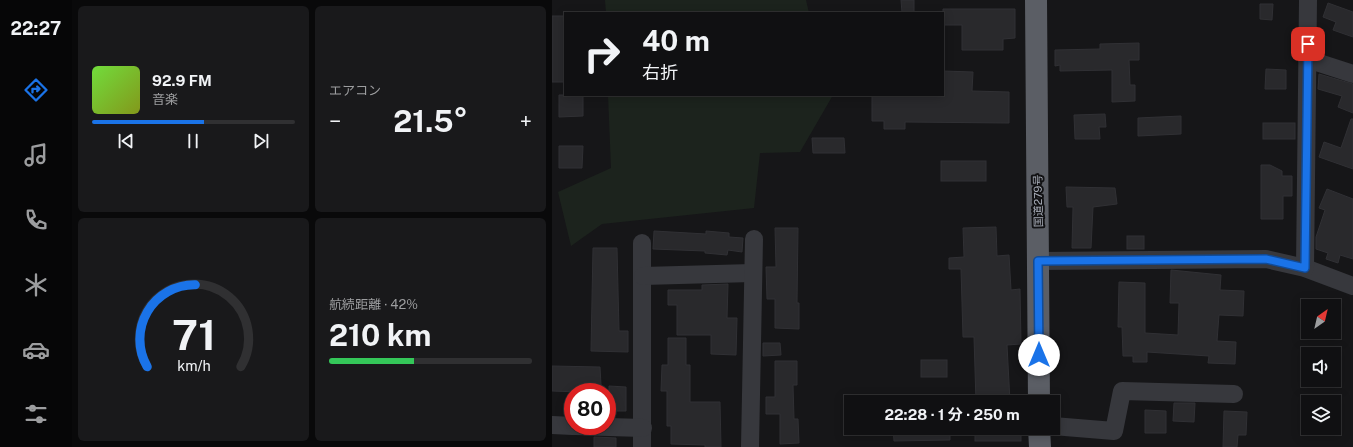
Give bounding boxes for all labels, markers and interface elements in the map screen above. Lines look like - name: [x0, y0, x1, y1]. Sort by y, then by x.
- text: 22:27: [11, 18, 61, 39]
- text: 40 m: [642, 24, 710, 57]
- pin: [1291, 27, 1325, 61]
- icon: right: [576, 28, 628, 80]
- icon: arrive: [1297, 33, 1319, 55]
- text: 右折: [642, 62, 678, 83]
- text: 92.9 FM: [152, 72, 212, 89]
- icon: directions: [22, 76, 50, 104]
- text: エアコン: [329, 83, 381, 98]
- text: 音楽: [152, 92, 178, 107]
- text: 21.5°: [393, 103, 468, 139]
- text: −: [329, 108, 341, 134]
- text: +: [520, 108, 532, 134]
- icon: previous: [115, 130, 137, 152]
- icon: pause: [182, 130, 204, 152]
- icon: next: [250, 130, 272, 152]
- icon: music: [22, 141, 50, 169]
- street label: 国道279号: [1032, 174, 1044, 228]
- icon: phone: [22, 206, 50, 234]
- icon: climate: [22, 271, 50, 299]
- text: 航続距離 · 42%: [329, 297, 418, 312]
- north arrow: [1301, 299, 1341, 339]
- map controls: [1301, 299, 1341, 435]
- text: 71: [171, 310, 216, 359]
- text: 210 km: [329, 317, 431, 353]
- position arrow: [1018, 334, 1060, 376]
- icon: car: [22, 336, 50, 364]
- button: sound: [1301, 347, 1341, 387]
- text: km/h: [177, 357, 210, 374]
- speed limit sign: 80: [564, 383, 616, 435]
- button: layers: [1301, 395, 1341, 435]
- icon: filters: [22, 400, 50, 428]
- text: 22:28 · 1 分 · 250 m: [884, 406, 1020, 423]

